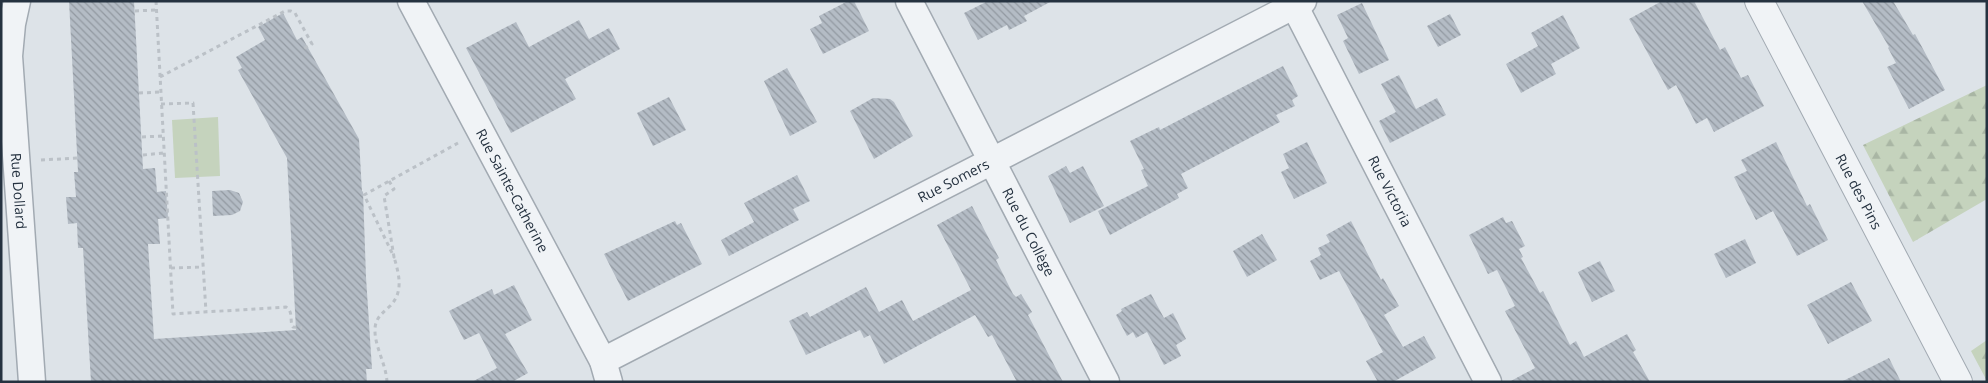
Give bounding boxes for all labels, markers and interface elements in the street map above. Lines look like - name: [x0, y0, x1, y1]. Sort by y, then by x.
- street label: Rue Sainte-Catherine: [472, 125, 553, 256]
- street label: Rue des Pins: [1831, 150, 1887, 233]
- street label: Rue Dollard: [7, 152, 31, 230]
- street label: Rue Victoria: [1364, 152, 1417, 230]
- street label: Rue Somers: [914, 154, 993, 207]
- street label: Rue du Collège: [998, 184, 1060, 279]

